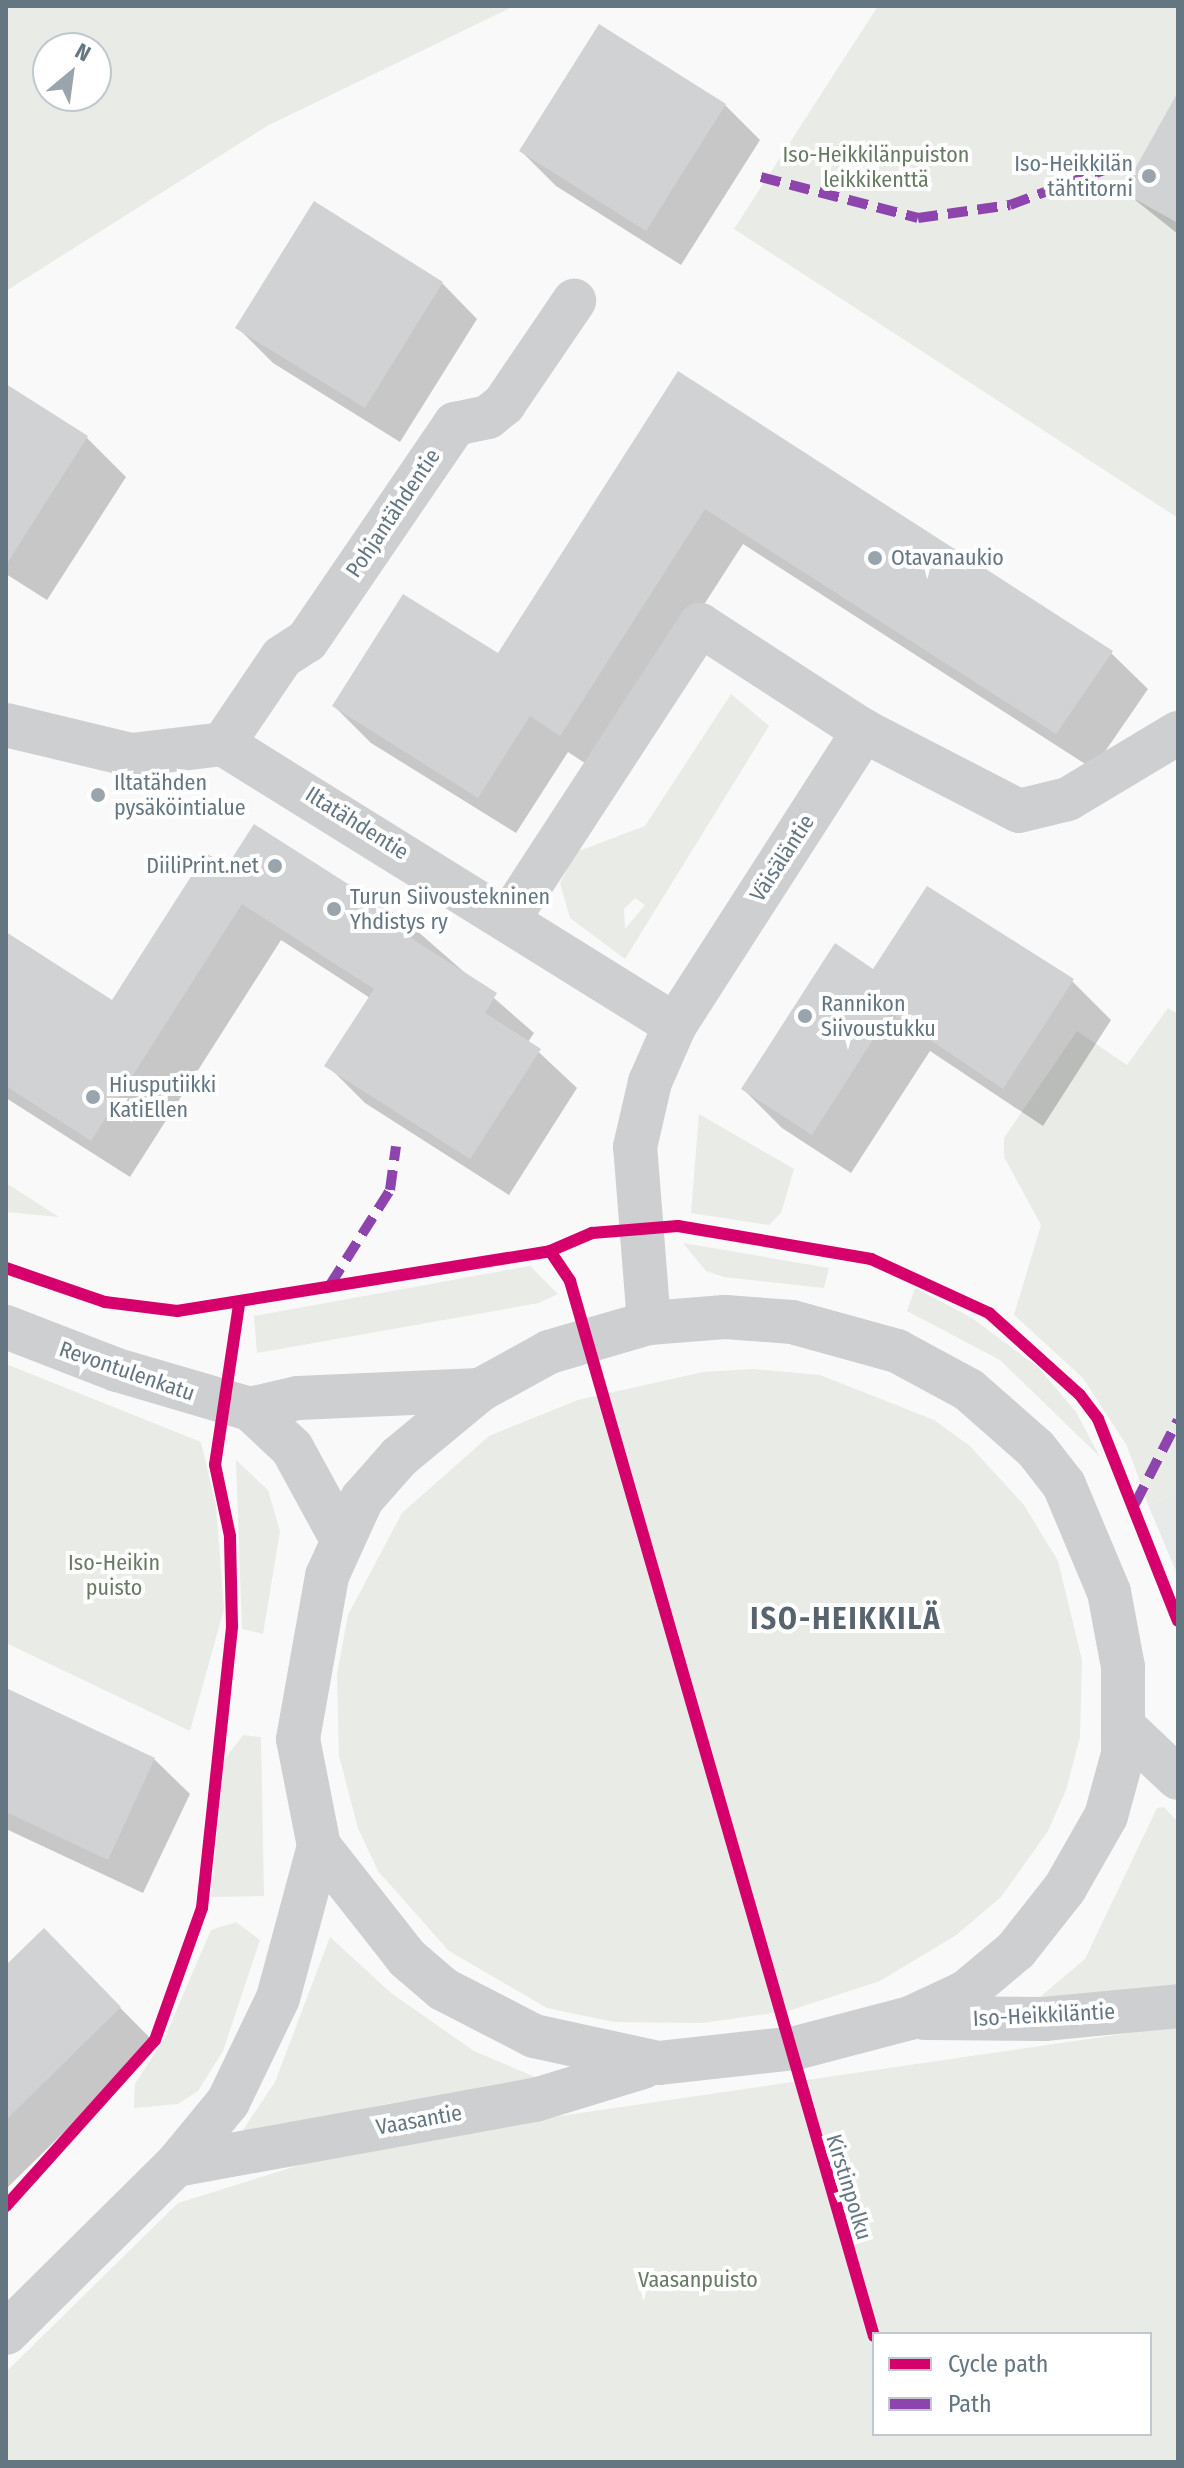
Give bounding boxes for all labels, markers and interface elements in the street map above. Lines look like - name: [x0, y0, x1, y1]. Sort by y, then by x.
- north arrow: [32, 32, 112, 112]
- text: N: [71, 37, 95, 67]
- park label: Iso-Heikkilänpuiston leikkikenttä: [783, 141, 969, 192]
- place label: Iso-Heikkilän tähtitorni: [1014, 150, 1133, 202]
- marker: Iso-Heikkilän tähtitorni: [1140, 167, 1158, 185]
- street label: Pohjantähdentie: [340, 444, 446, 582]
- place label: Otavanaukio: [891, 545, 1004, 571]
- marker: Otavanaukio: [866, 549, 884, 567]
- place label: Iltatähden pysäköintialue: [114, 769, 246, 820]
- street label: Iltatähdentie: [301, 781, 413, 865]
- marker: Iltatähden pysäköintialue: [89, 786, 107, 804]
- street label: Väisäläntie: [744, 810, 820, 906]
- place label: DiiliPrint.net: [146, 853, 259, 879]
- marker: DiiliPrint.net: [266, 857, 284, 875]
- place label: Turun Siivoustekninen Yhdistys ry: [350, 883, 550, 934]
- marker: Turun Siivoustekninen Yhdistys ry: [325, 900, 343, 918]
- place label: Rannikon Siivoustukku: [821, 990, 936, 1042]
- marker: Rannikon Siivoustukku: [796, 1007, 814, 1025]
- place label: Hiusputiikki KatiEllen: [109, 1071, 216, 1122]
- marker: Hiusputiikki KatiEllen: [84, 1088, 102, 1106]
- street label: Revontulenkatu: [56, 1335, 198, 1407]
- park label: Iso-Heikin puisto: [68, 1549, 160, 1600]
- district label: ISO-HEIKKILÄ: [750, 1601, 942, 1637]
- street label: Iso-Heikkiläntie: [972, 1998, 1116, 2032]
- street label: Vaasantie: [374, 2099, 464, 2141]
- street label: Kirstinpolku: [820, 2131, 878, 2243]
- park label: Vaasanpuisto: [638, 2267, 758, 2293]
- legend: [872, 2332, 1152, 2436]
- text: Cycle path: [948, 2350, 1048, 2378]
- text: Path: [948, 2390, 992, 2418]

